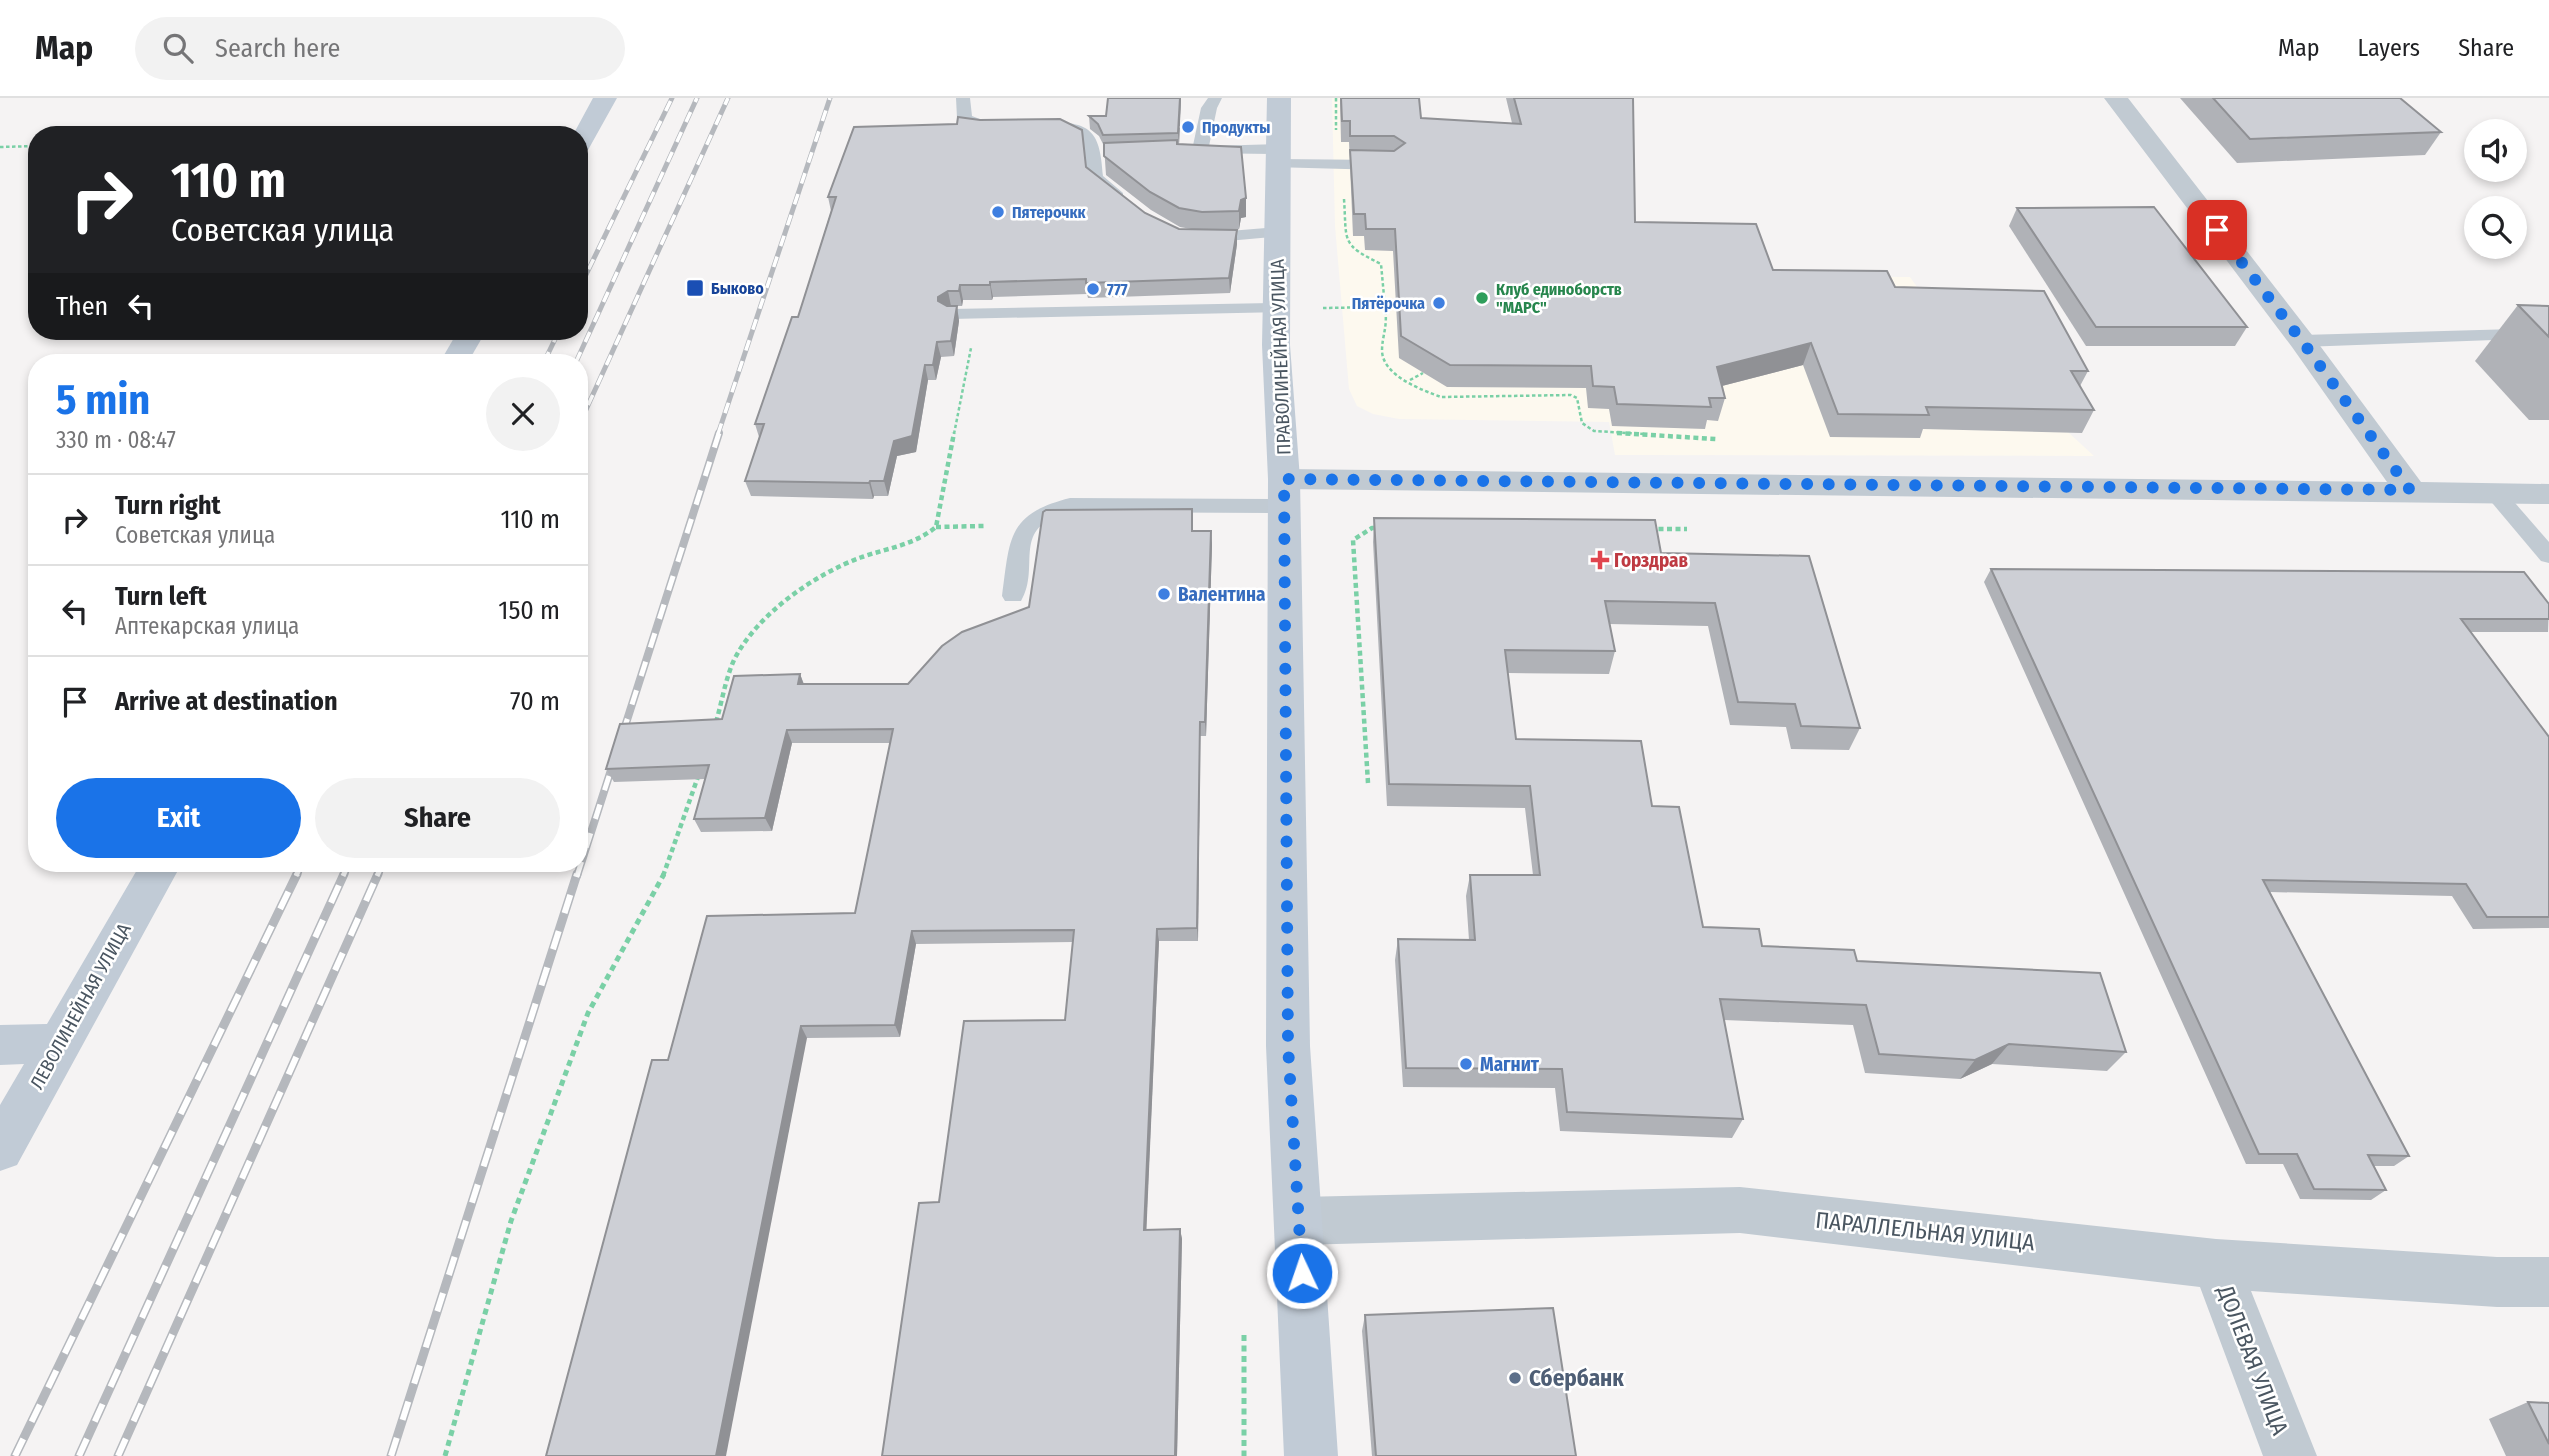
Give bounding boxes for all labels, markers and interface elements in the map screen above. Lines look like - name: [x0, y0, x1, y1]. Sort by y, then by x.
- search box: [135, 17, 625, 80]
- text: Map: [35, 28, 93, 68]
- icon: search: [159, 29, 197, 67]
- text: Search here: [215, 33, 340, 64]
- text: Map: [2278, 34, 2320, 62]
- text: Layers: [2358, 34, 2420, 62]
- text: Share: [2458, 34, 2514, 62]
- place label: Продукты: [1202, 118, 1270, 137]
- marker: Продукты: [1180, 119, 1196, 135]
- map controls: [2464, 119, 2527, 259]
- button: sound: [2464, 119, 2527, 182]
- text: 110 m: [171, 151, 286, 210]
- icon: right: [56, 154, 147, 245]
- button: search: [2464, 196, 2527, 259]
- pin: [2187, 200, 2247, 260]
- place label: Пятерочкк: [1012, 203, 1087, 222]
- marker: Пятерочкк: [990, 204, 1006, 220]
- text: Советская улица: [171, 211, 394, 249]
- icon: arrive: [2198, 211, 2236, 249]
- street label: ПРАВОЛИНЕЙНАЯ УЛИЦА: [1266, 259, 1295, 455]
- marker: Быково: [685, 278, 705, 298]
- place label: Быково: [711, 279, 764, 298]
- place label: 777: [1107, 280, 1128, 299]
- place label: Клуб единоборств "МАРС": [1496, 280, 1622, 317]
- marker: 777: [1085, 281, 1101, 297]
- icon: left: [122, 287, 160, 325]
- marker: Клуб единоборств "МАРС": [1474, 290, 1490, 306]
- text: Then: [56, 291, 108, 322]
- place label: Пятёрочка: [1352, 294, 1425, 313]
- marker: Пятёрочка: [1431, 295, 1447, 311]
- text: 5 min: [56, 375, 150, 425]
- button: close: [486, 377, 560, 451]
- text: 330 m · 08:47: [56, 426, 176, 454]
- text: Turn right: [115, 490, 221, 521]
- icon: right: [56, 501, 94, 539]
- text: 110 m: [500, 504, 560, 535]
- text: Советская улица: [115, 521, 275, 549]
- place label: Горздрав: [1614, 549, 1689, 572]
- marker: Горздрав: [1592, 552, 1608, 568]
- text: Turn left: [115, 581, 207, 612]
- place label: Валентина: [1178, 583, 1265, 606]
- marker: Валентина: [1156, 586, 1172, 602]
- icon: left: [56, 592, 94, 630]
- text: 150 m: [498, 595, 560, 626]
- text: Аптекарская улица: [115, 612, 299, 640]
- icon: arrive: [56, 683, 94, 721]
- text: Arrive at destination: [115, 686, 338, 717]
- text: 70 m: [510, 686, 560, 717]
- button: Exit: [56, 778, 301, 858]
- button: Share: [315, 778, 560, 858]
- street label: ЛЕВОЛИНЕЙНАЯ УЛИЦА: [25, 919, 136, 1093]
- place label: Магнит: [1480, 1053, 1540, 1076]
- marker: Магнит: [1458, 1056, 1474, 1072]
- street label: ПАРАЛЛЕЛЬНАЯ УЛИЦА: [1814, 1206, 2036, 1256]
- position arrow: [1265, 1236, 1339, 1310]
- street label: ДОЛЕВАЯ УЛИЦА: [2211, 1280, 2294, 1439]
- place label: Сбербанк: [1529, 1364, 1624, 1392]
- marker: Сбербанк: [1507, 1370, 1523, 1386]

